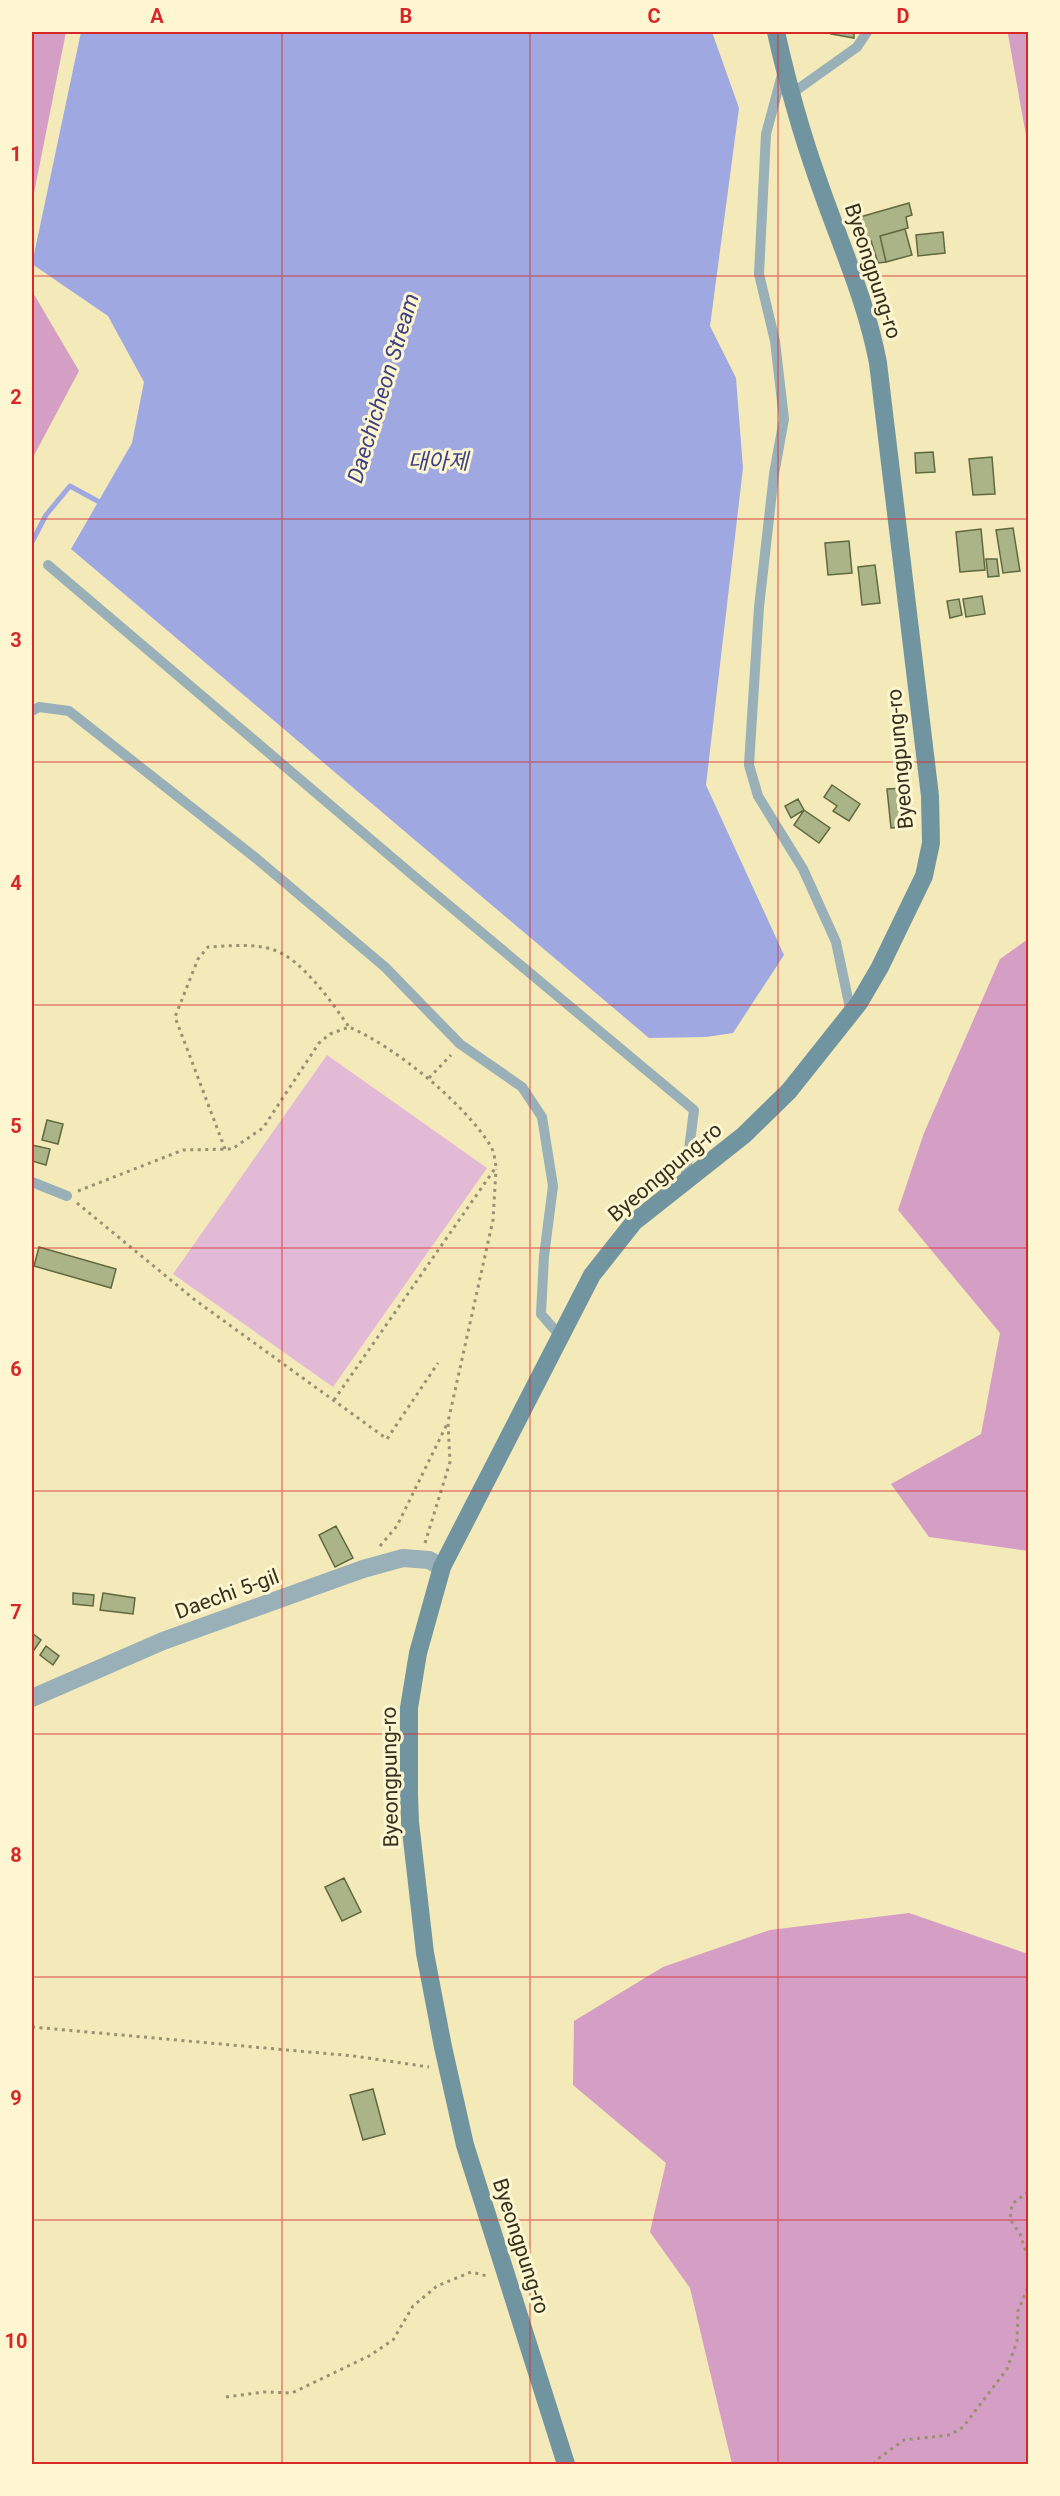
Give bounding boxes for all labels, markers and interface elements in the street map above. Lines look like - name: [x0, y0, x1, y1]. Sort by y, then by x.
- text: A: [150, 4, 164, 28]
- text: B: [400, 4, 412, 28]
- text: C: [647, 4, 661, 28]
- text: D: [897, 4, 910, 28]
- text: 1: [10, 142, 22, 166]
- street label: Byeongpung-ro: [840, 200, 906, 342]
- water label: Daechicheon Stream: [342, 290, 424, 486]
- text: 2: [10, 385, 22, 409]
- water label: 대아제: [408, 449, 471, 474]
- text: 3: [10, 628, 22, 652]
- street label: Byeongpung-ro: [882, 688, 918, 830]
- text: 4: [10, 871, 22, 895]
- text: 5: [10, 1114, 22, 1138]
- street label: Byeongpung-ro: [603, 1118, 727, 1226]
- text: 6: [10, 1357, 22, 1381]
- street label: Daechi 5-gil: [172, 1564, 282, 1624]
- text: 7: [10, 1600, 22, 1624]
- street label: Byeongpung-ro: [377, 1706, 403, 1848]
- text: 8: [10, 1843, 22, 1867]
- text: 9: [10, 2086, 22, 2110]
- street label: Byeongpung-ro: [488, 2175, 554, 2317]
- text: 10: [5, 2329, 27, 2353]

